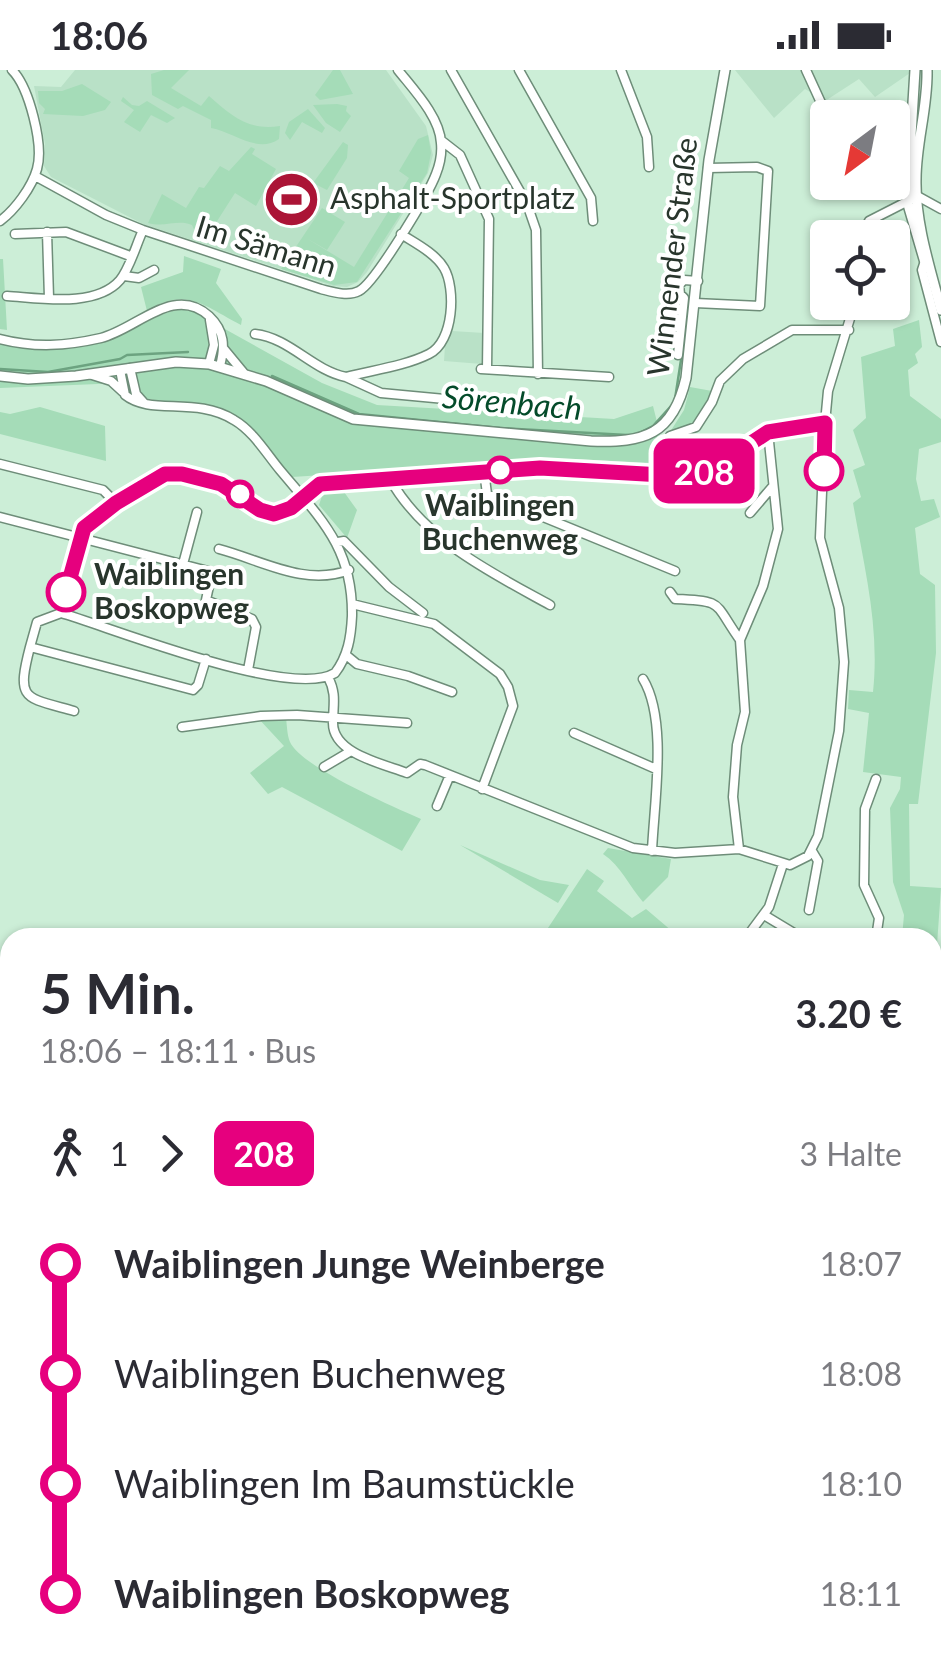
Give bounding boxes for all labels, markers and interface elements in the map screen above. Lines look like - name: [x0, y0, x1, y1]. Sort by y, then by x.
- text: 18:06: [50, 12, 148, 58]
- north arrow: [810, 100, 910, 200]
- map controls: [810, 100, 910, 320]
- street label: Winnender Straße: [639, 135, 704, 378]
- sports icon: Asphalt-Sportplatz: [261, 169, 321, 229]
- place label: Asphalt-Sportplatz: [330, 179, 575, 215]
- street label: Im Sämann: [192, 207, 341, 283]
- button: locate: [810, 220, 910, 320]
- water label: Sörenbach: [441, 376, 584, 427]
- line badge: 208: [646, 438, 762, 504]
- text: 208: [674, 450, 734, 492]
- unlabelled marker: [805, 452, 843, 490]
- marker: Waiblingen Buchenweg: [487, 457, 513, 483]
- unlabelled marker: [227, 481, 253, 507]
- place label: Waiblingen Buchenweg: [422, 486, 578, 556]
- place label: Waiblingen Boskopweg: [94, 555, 249, 625]
- marker: Waiblingen Boskopweg: [47, 573, 85, 611]
- text: 5 Min.: [40, 960, 195, 1026]
- text: 3.20 €: [796, 990, 902, 1036]
- text: 18:06 – 18:11 · Bus: [40, 1031, 316, 1070]
- icon: walk: [40, 1126, 95, 1181]
- icon: forward: [144, 1126, 199, 1181]
- text: 208: [234, 1132, 294, 1174]
- text: 1: [110, 1134, 129, 1173]
- text: 3 Halte: [800, 1134, 902, 1173]
- text: Waiblingen Junge Weinberge: [114, 1240, 605, 1286]
- text: 18:07: [820, 1244, 902, 1283]
- text: Waiblingen Buchenweg: [114, 1350, 506, 1396]
- text: 18:08: [820, 1354, 902, 1393]
- text: Waiblingen Im Baumstückle: [114, 1460, 575, 1506]
- text: 18:10: [820, 1464, 902, 1503]
- text: Waiblingen Boskopweg: [114, 1570, 510, 1616]
- text: 18:11: [820, 1574, 902, 1613]

